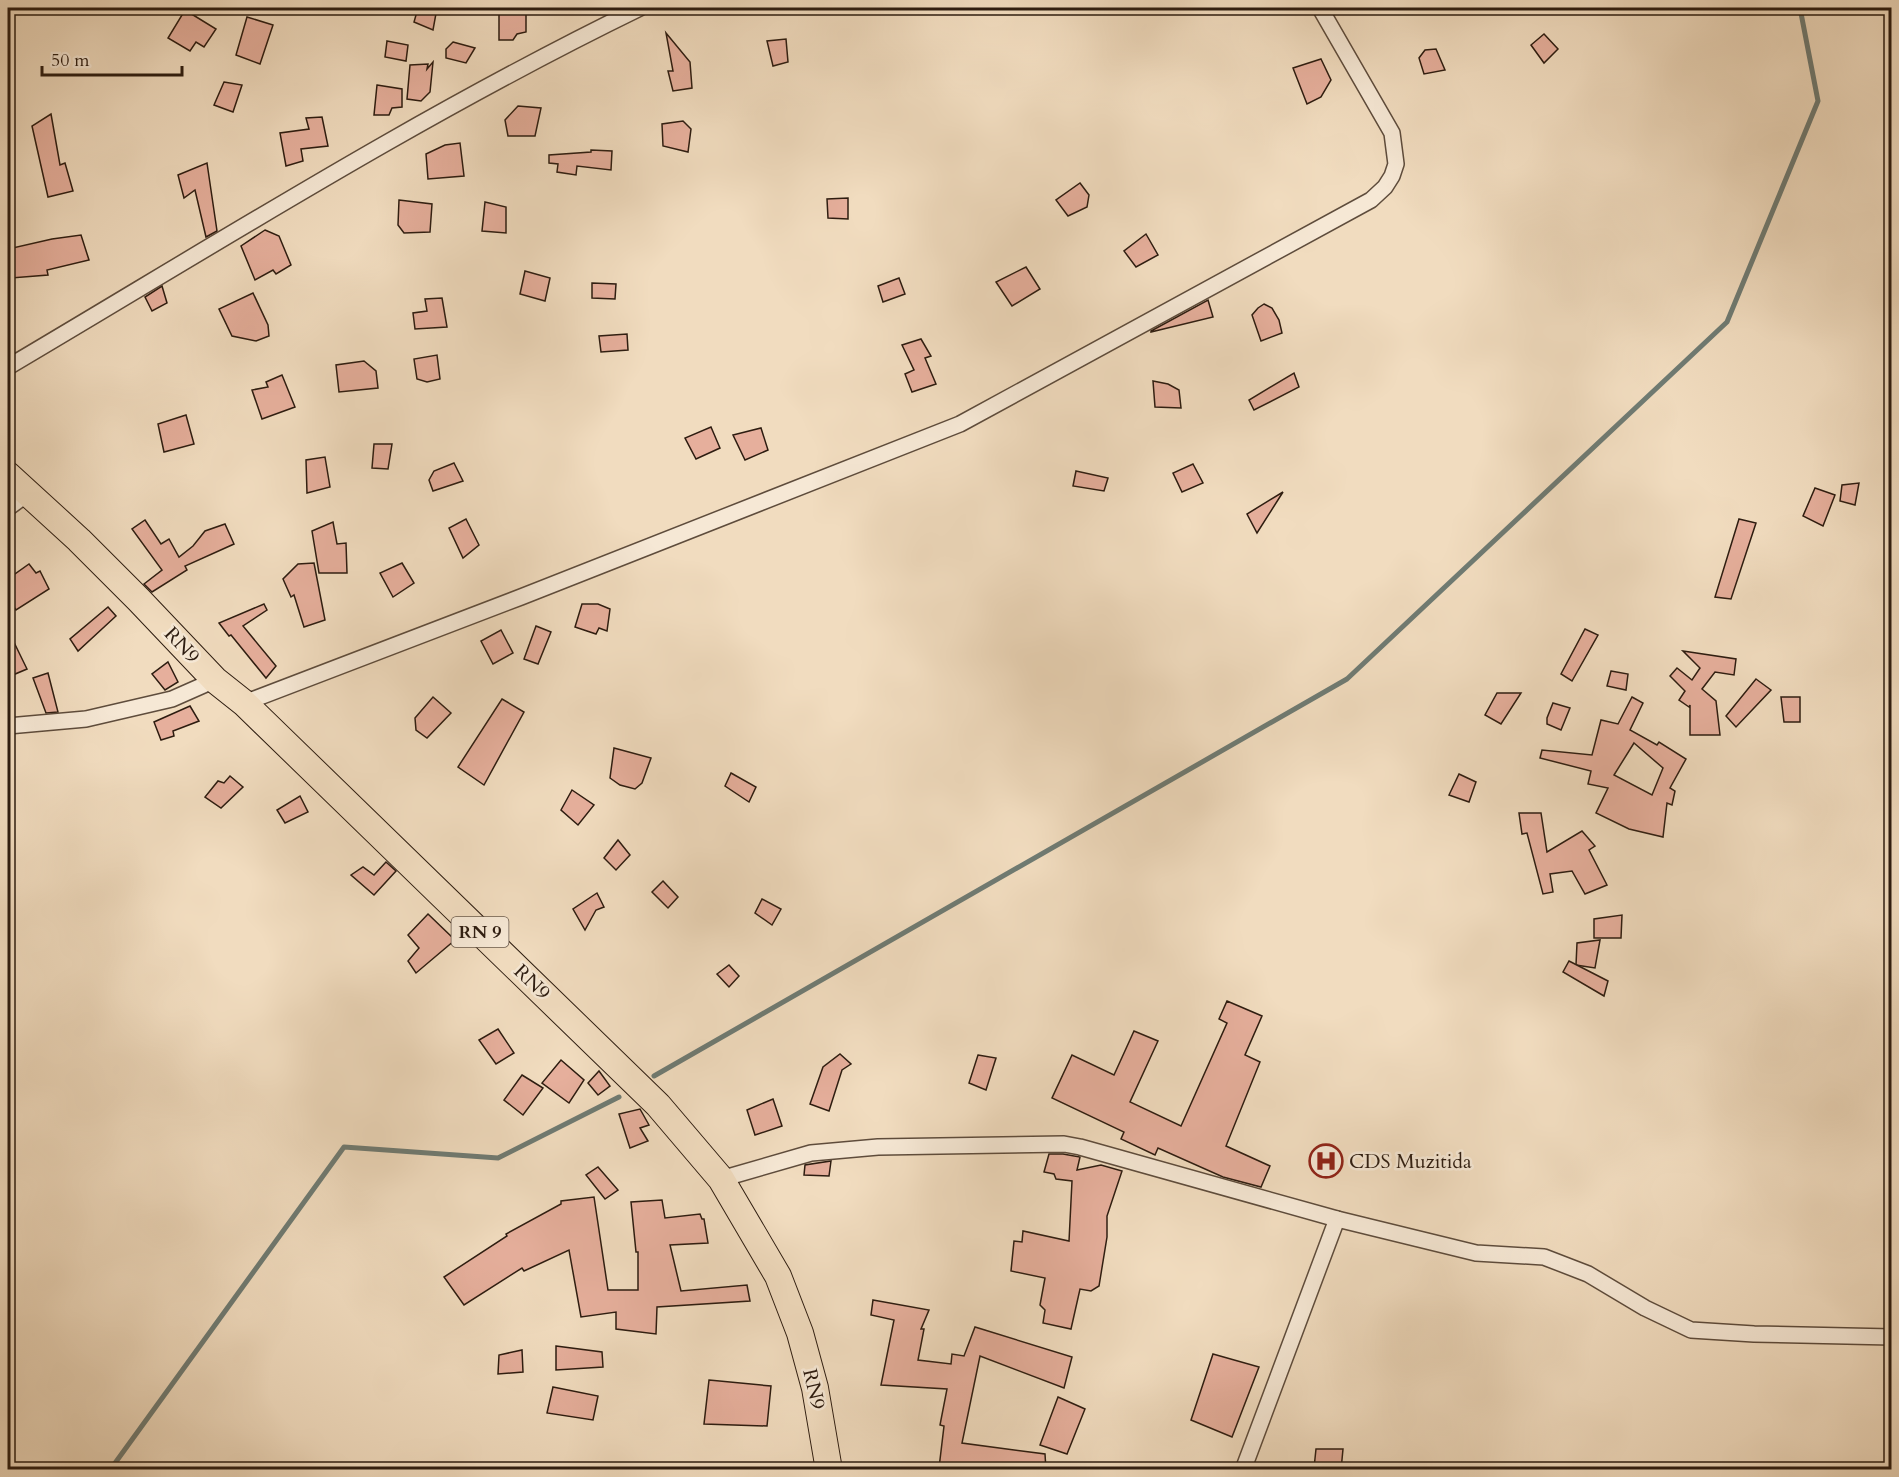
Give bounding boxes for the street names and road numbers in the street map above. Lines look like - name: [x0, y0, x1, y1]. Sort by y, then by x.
- street label: RN9: [158, 621, 206, 669]
- road number: RN 9: [452, 917, 508, 947]
- street label: RN9: [508, 958, 556, 1006]
- street label: RN9: [796, 1366, 832, 1412]

